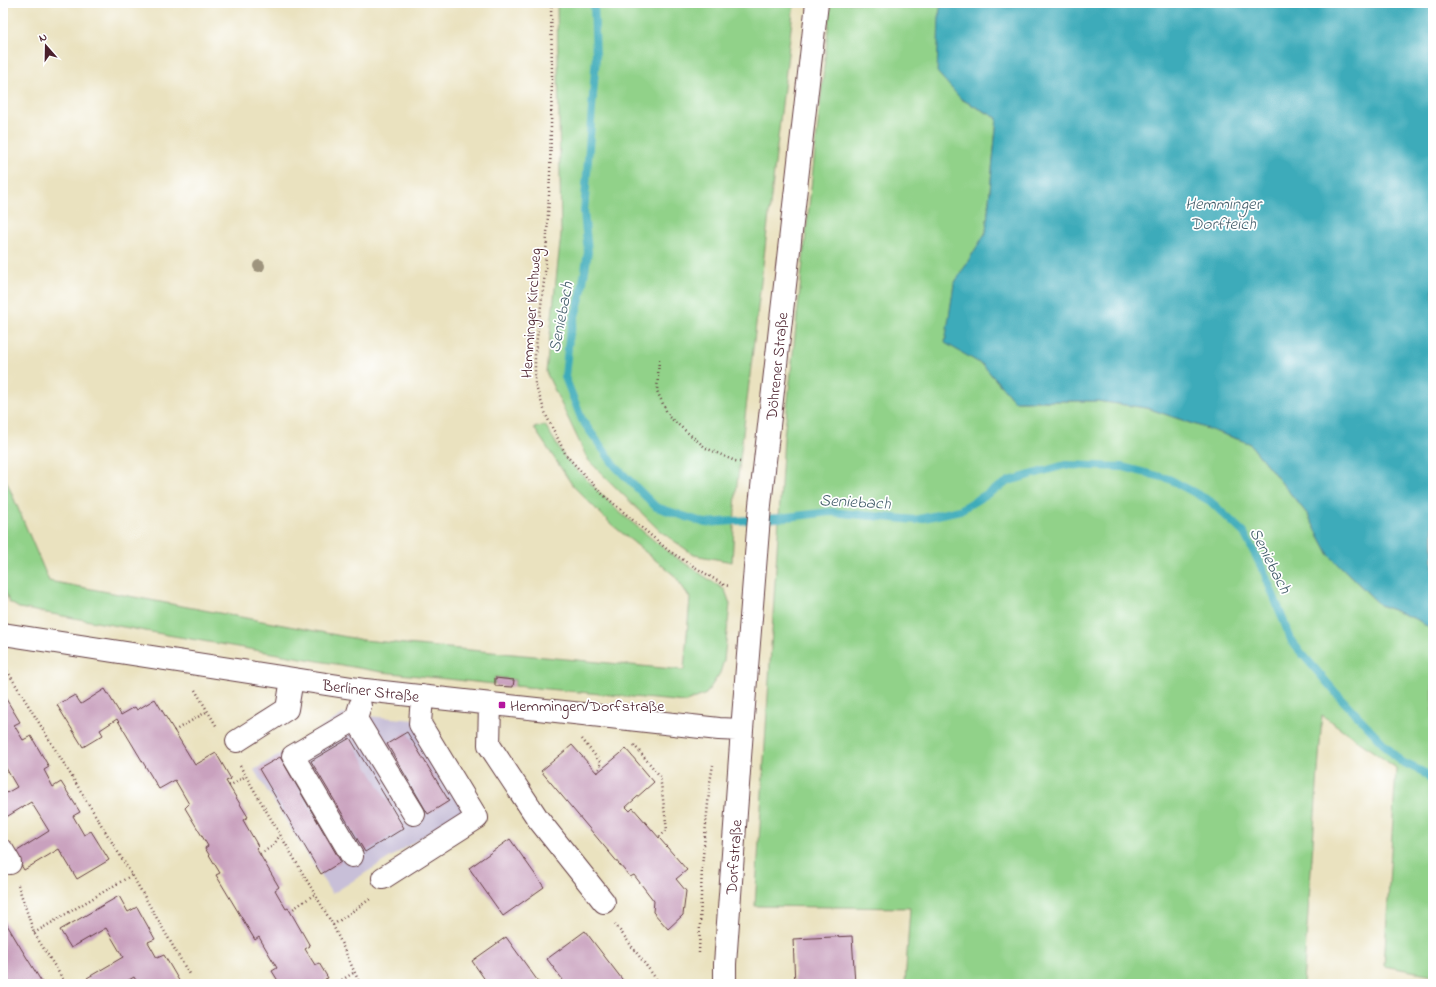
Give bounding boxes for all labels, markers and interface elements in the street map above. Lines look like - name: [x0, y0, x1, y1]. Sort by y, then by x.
- north arrow: [26, 26, 66, 66]
- text: N: [37, 29, 49, 46]
- water label: Hemminger Dorfteich: [1185, 192, 1264, 237]
- street label: Hemminger Kirchweg: [515, 247, 549, 379]
- water label: Seniebach: [542, 279, 581, 355]
- street label: Döhrener Straße: [760, 310, 796, 422]
- water label: Seniebach: [819, 488, 892, 517]
- water label: Seniebach: [1242, 523, 1297, 599]
- street label: Berliner Straße: [320, 674, 421, 710]
- place label: Hemmingen/Dorfstraße: [510, 695, 665, 719]
- marker: Hemmingen/Dorfstraße: [497, 700, 507, 710]
- street label: Dorfstraße: [720, 818, 750, 896]

